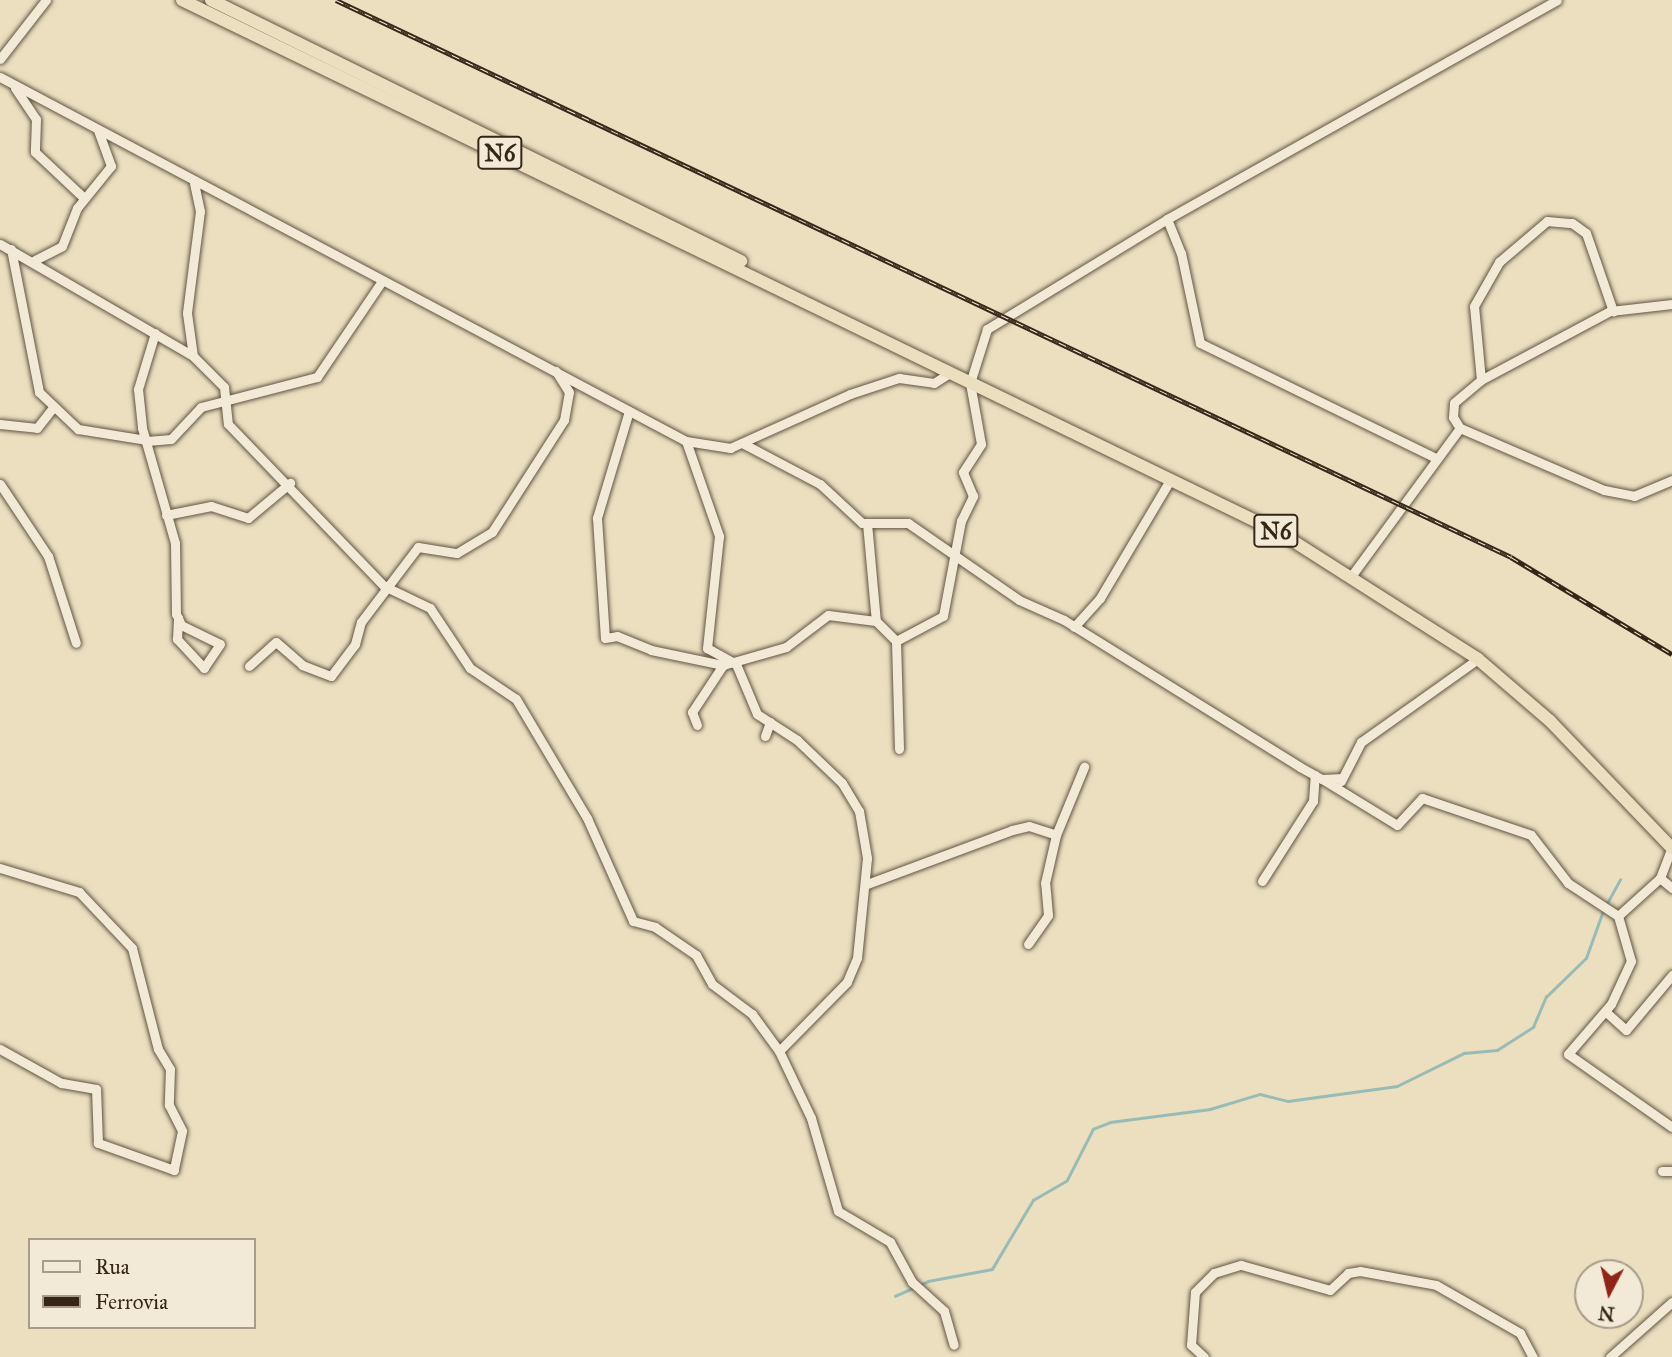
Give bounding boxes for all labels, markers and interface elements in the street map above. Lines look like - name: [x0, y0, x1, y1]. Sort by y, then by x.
- road number: N6: [477, 134, 523, 172]
- road number: N6: [1253, 512, 1299, 551]
- legend: [28, 1238, 256, 1329]
- text: Rua: [95, 1254, 130, 1280]
- north arrow: [1574, 1259, 1644, 1329]
- text: Ferrovia: [95, 1289, 168, 1315]
- text: N: [1597, 1301, 1616, 1326]

